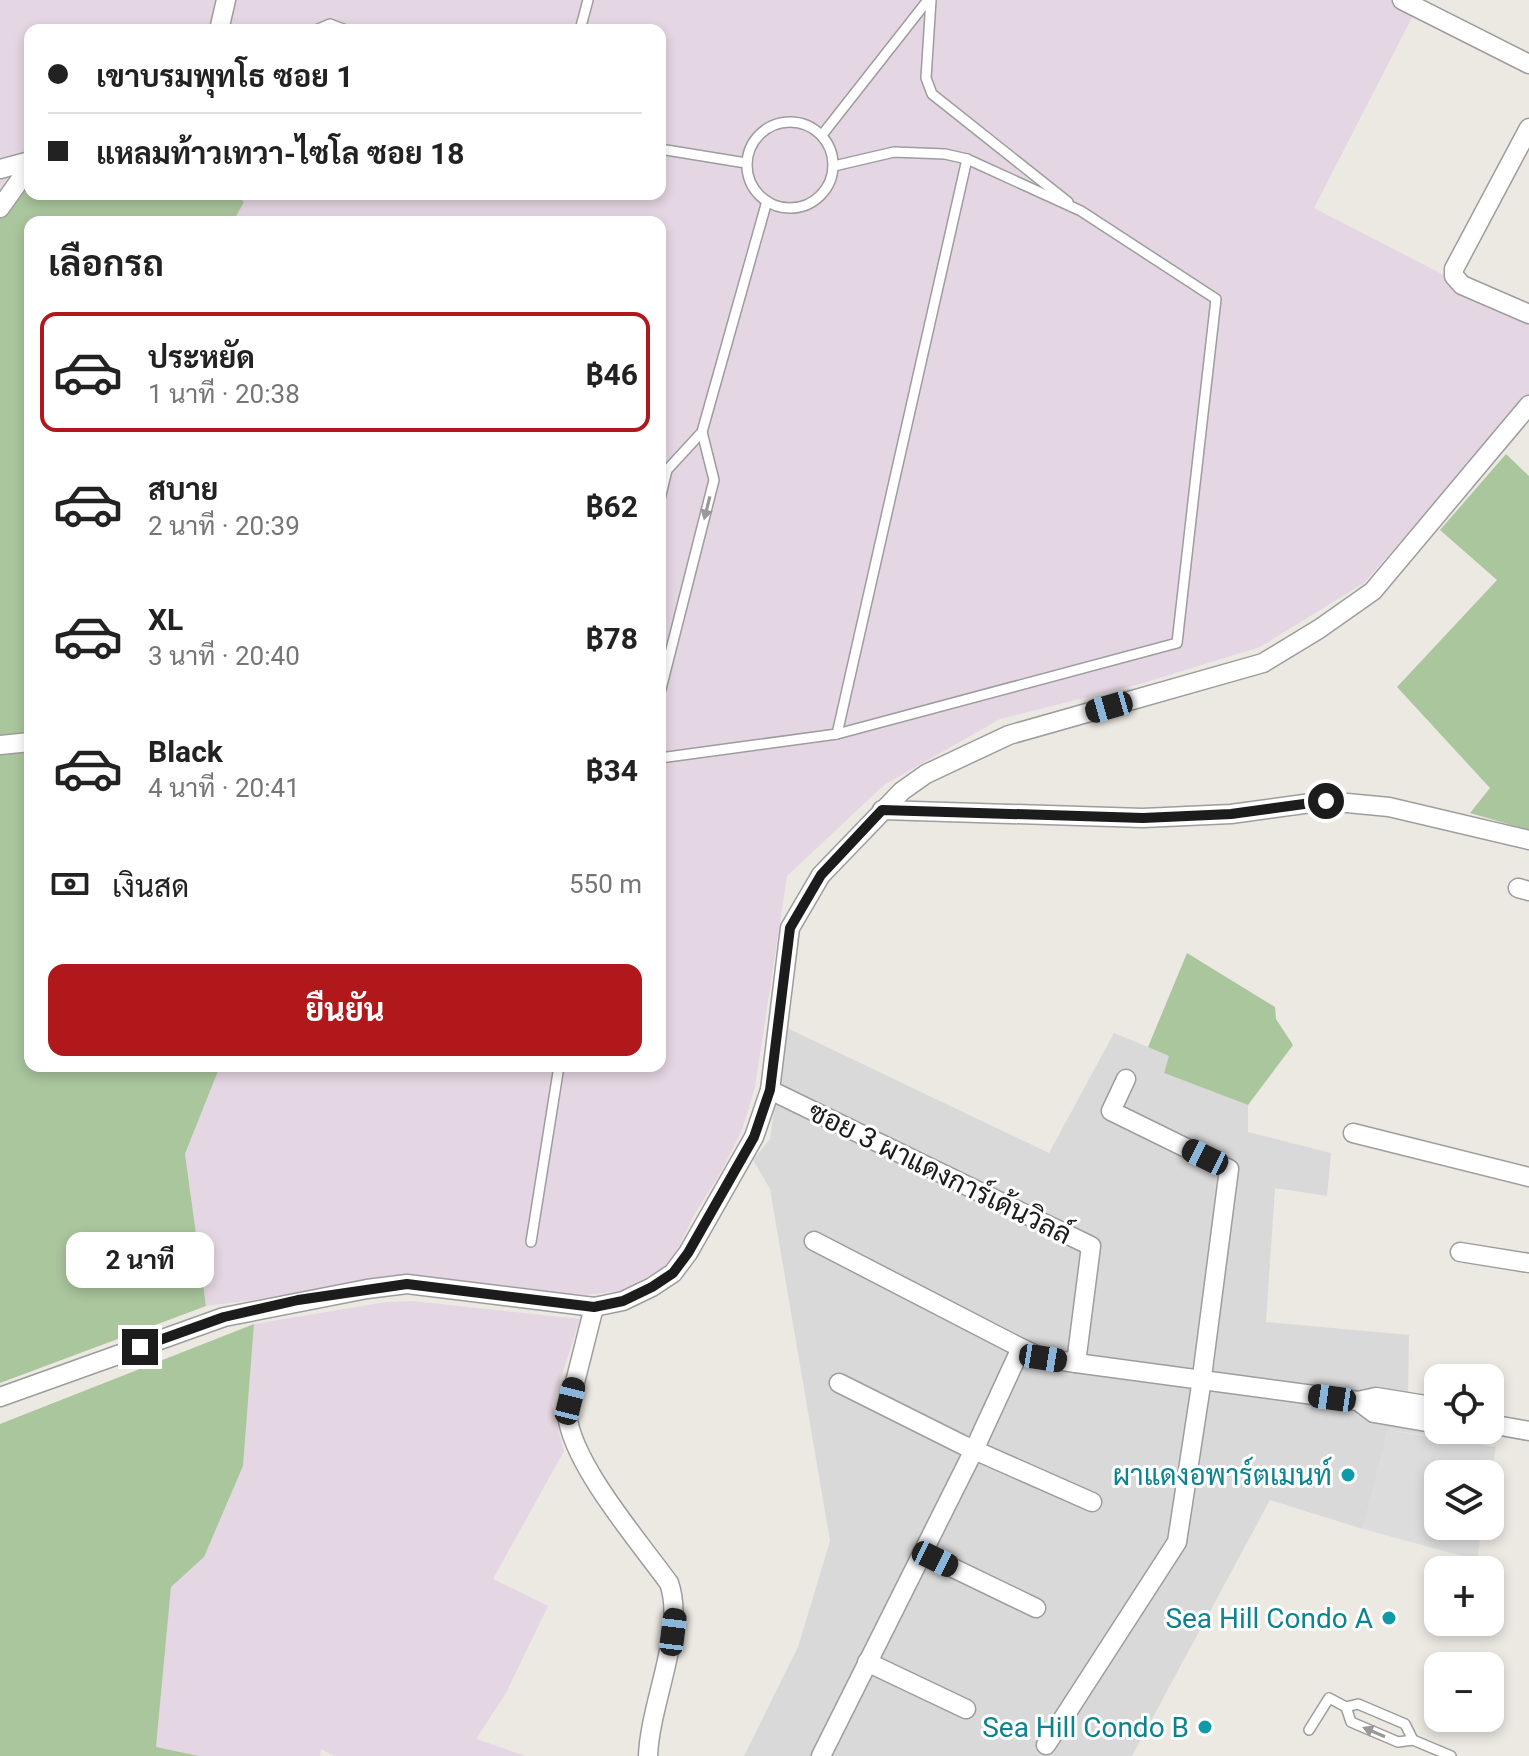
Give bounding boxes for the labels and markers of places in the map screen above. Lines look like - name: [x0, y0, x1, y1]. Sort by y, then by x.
- place label: ผาแดงอพาร์ตเมนท์: [1113, 1456, 1332, 1492]
- marker: ผาแดงอพาร์ตเมนท์: [1339, 1466, 1357, 1484]
- place label: Sea Hill Condo A: [1165, 1602, 1373, 1635]
- marker: Sea Hill Condo A: [1380, 1609, 1398, 1627]
- place label: Sea Hill Condo B: [982, 1711, 1189, 1744]
- marker: Sea Hill Condo B: [1196, 1718, 1214, 1736]

